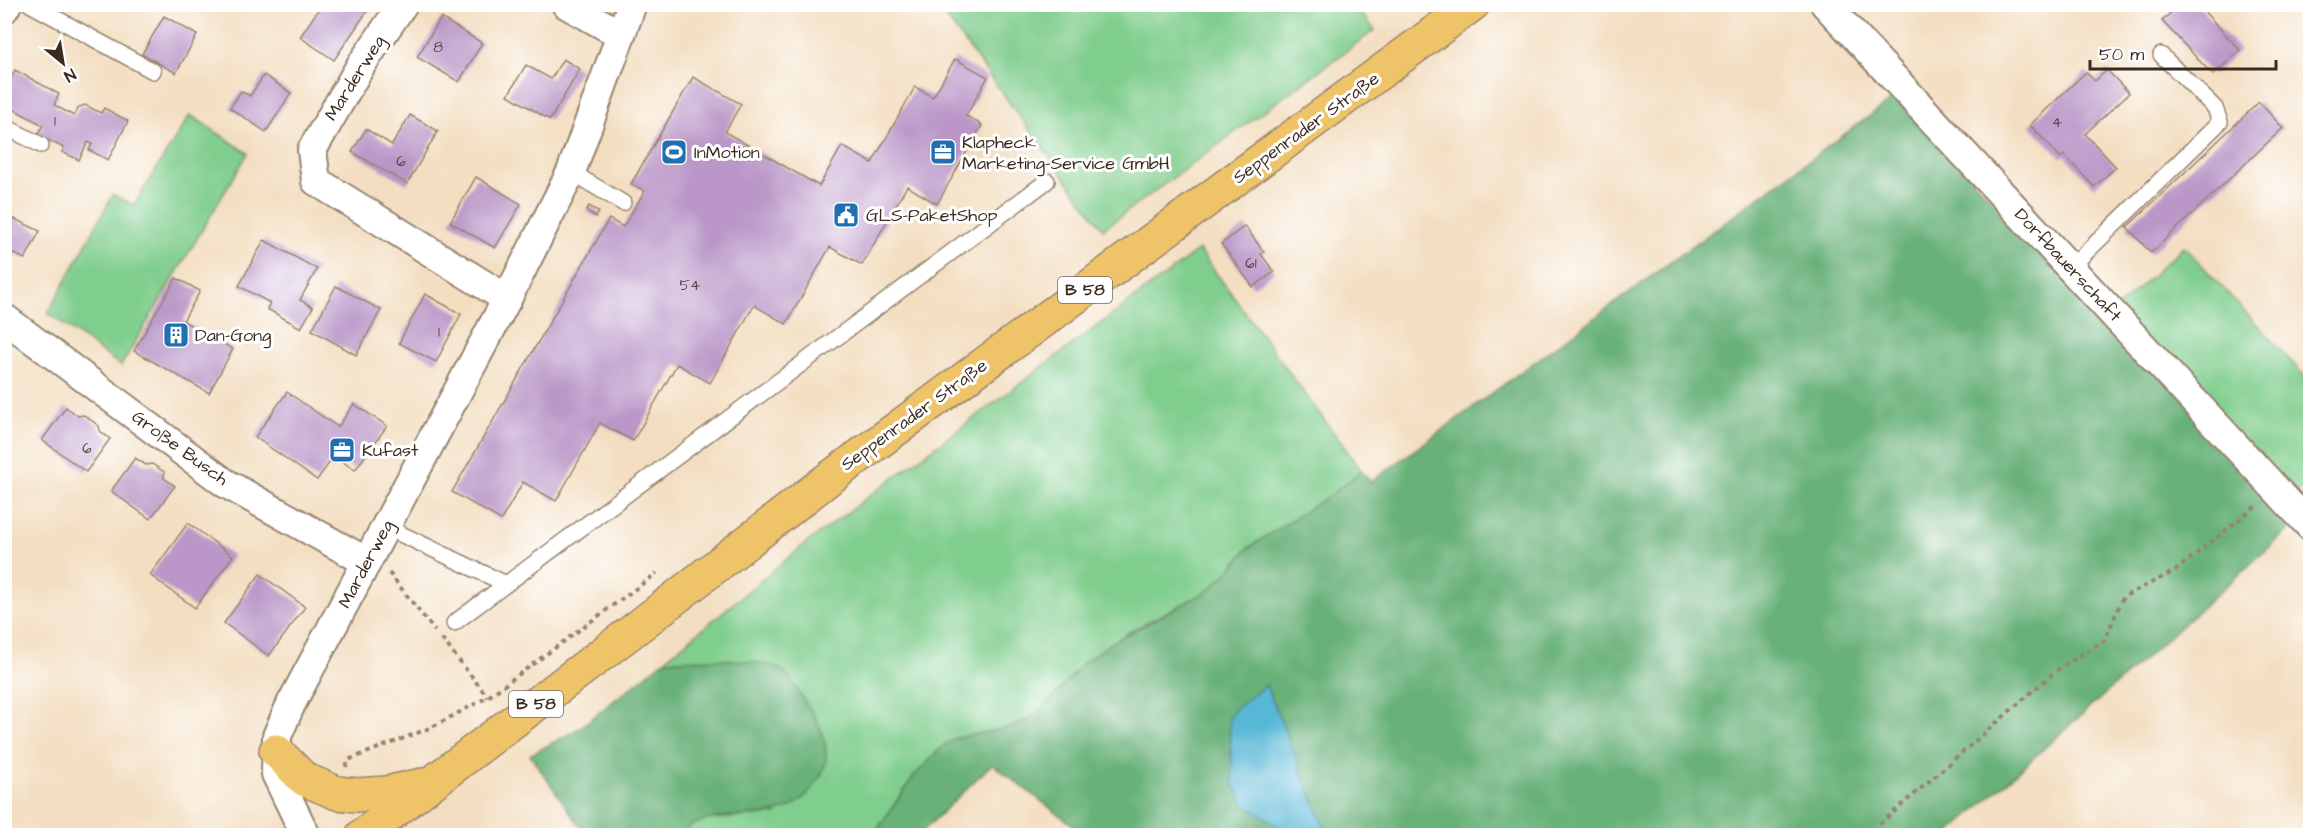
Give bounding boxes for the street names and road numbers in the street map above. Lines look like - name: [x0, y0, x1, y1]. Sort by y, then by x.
- street label: Marderweg: [319, 30, 392, 126]
- street label: Seppenrader Straße: [1228, 66, 1385, 190]
- street label: Dorfbauerschaft: [2009, 203, 2128, 328]
- road number: B 58: [1058, 277, 1112, 303]
- street label: Seppenrader Straße: [836, 353, 993, 477]
- street label: Große Busch: [127, 405, 233, 492]
- street label: Marderweg: [332, 516, 401, 613]
- road number: B 58: [509, 691, 563, 717]

